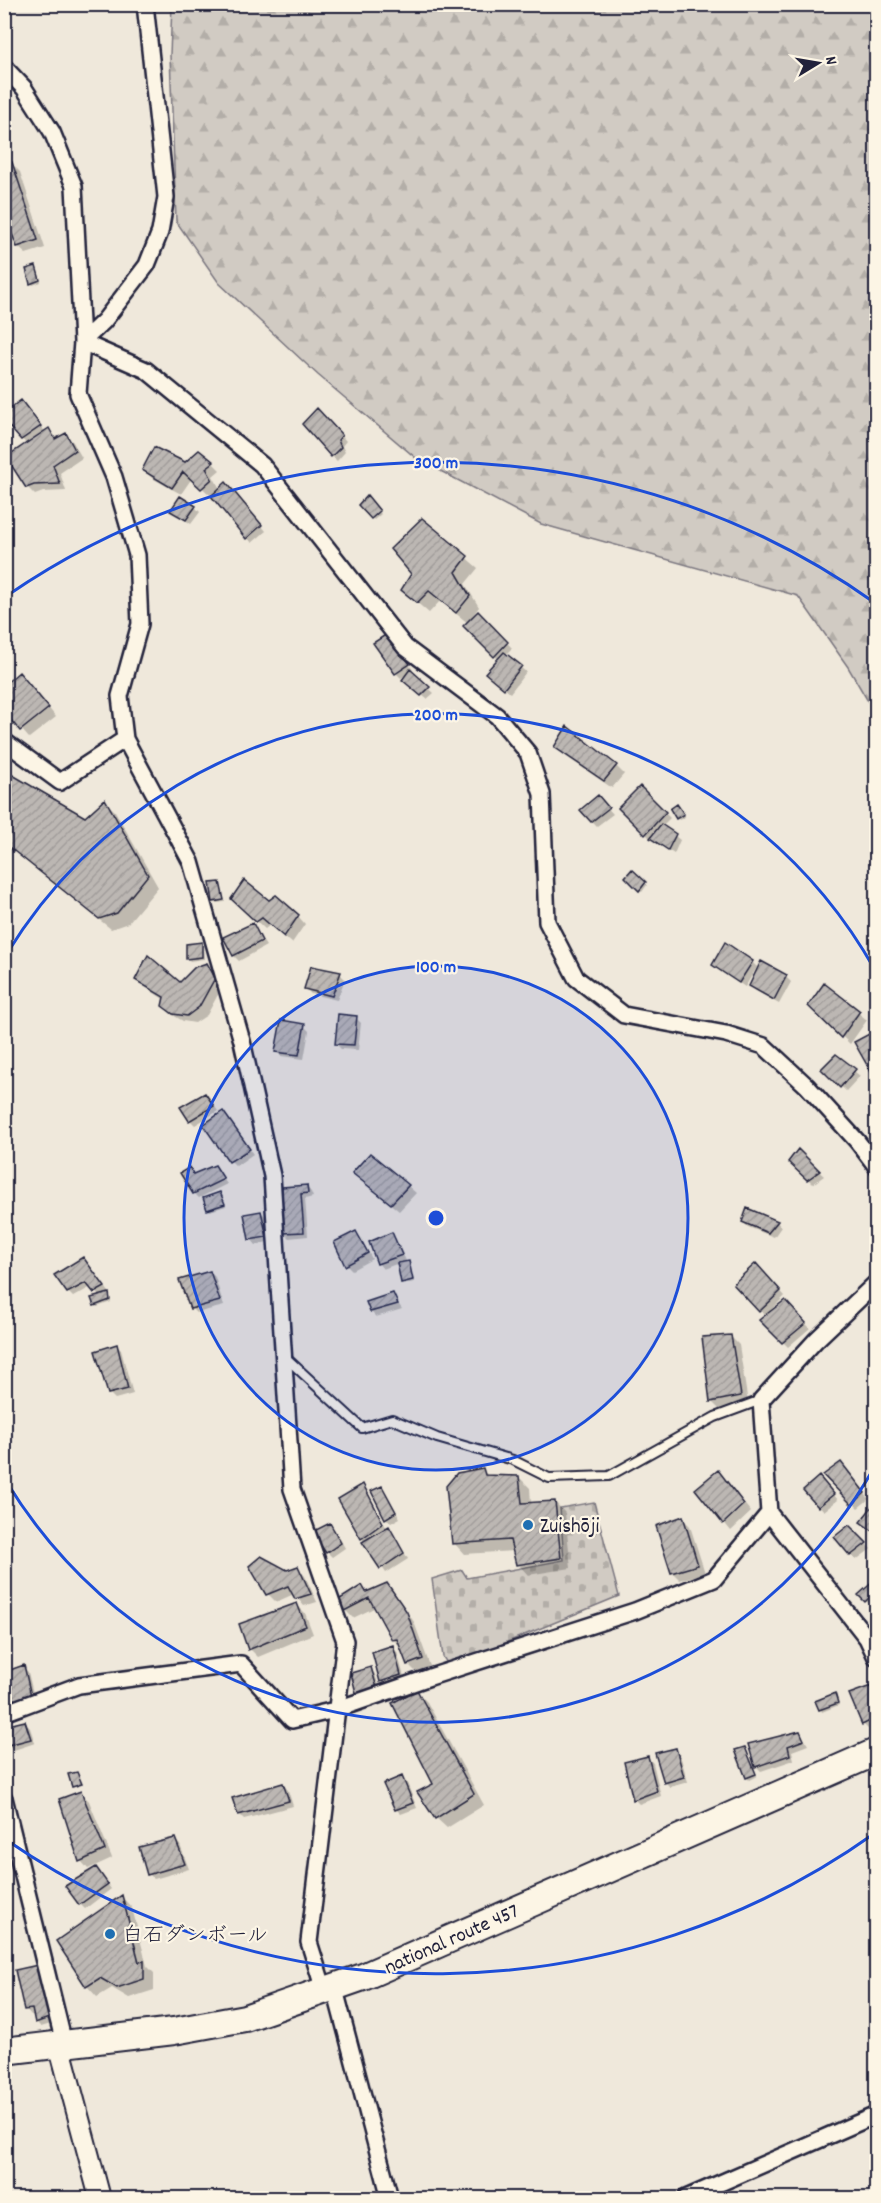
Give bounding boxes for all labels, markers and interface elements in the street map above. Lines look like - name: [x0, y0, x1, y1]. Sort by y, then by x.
- north arrow: [788, 33, 848, 93]
- text: N: [818, 55, 842, 67]
- text: 300 m: [414, 452, 458, 477]
- text: 200 m: [414, 704, 458, 729]
- text: 100 m: [416, 956, 456, 981]
- centre of rings: [426, 1208, 446, 1228]
- place label: Zuishōji: [540, 1513, 599, 1543]
- marker: Zuishōji: [521, 1518, 535, 1532]
- street label: national route 457: [380, 1898, 524, 1984]
- place label: 白石ダンボール: [122, 1922, 268, 1952]
- marker: 白石ダンボール: [103, 1927, 117, 1941]

